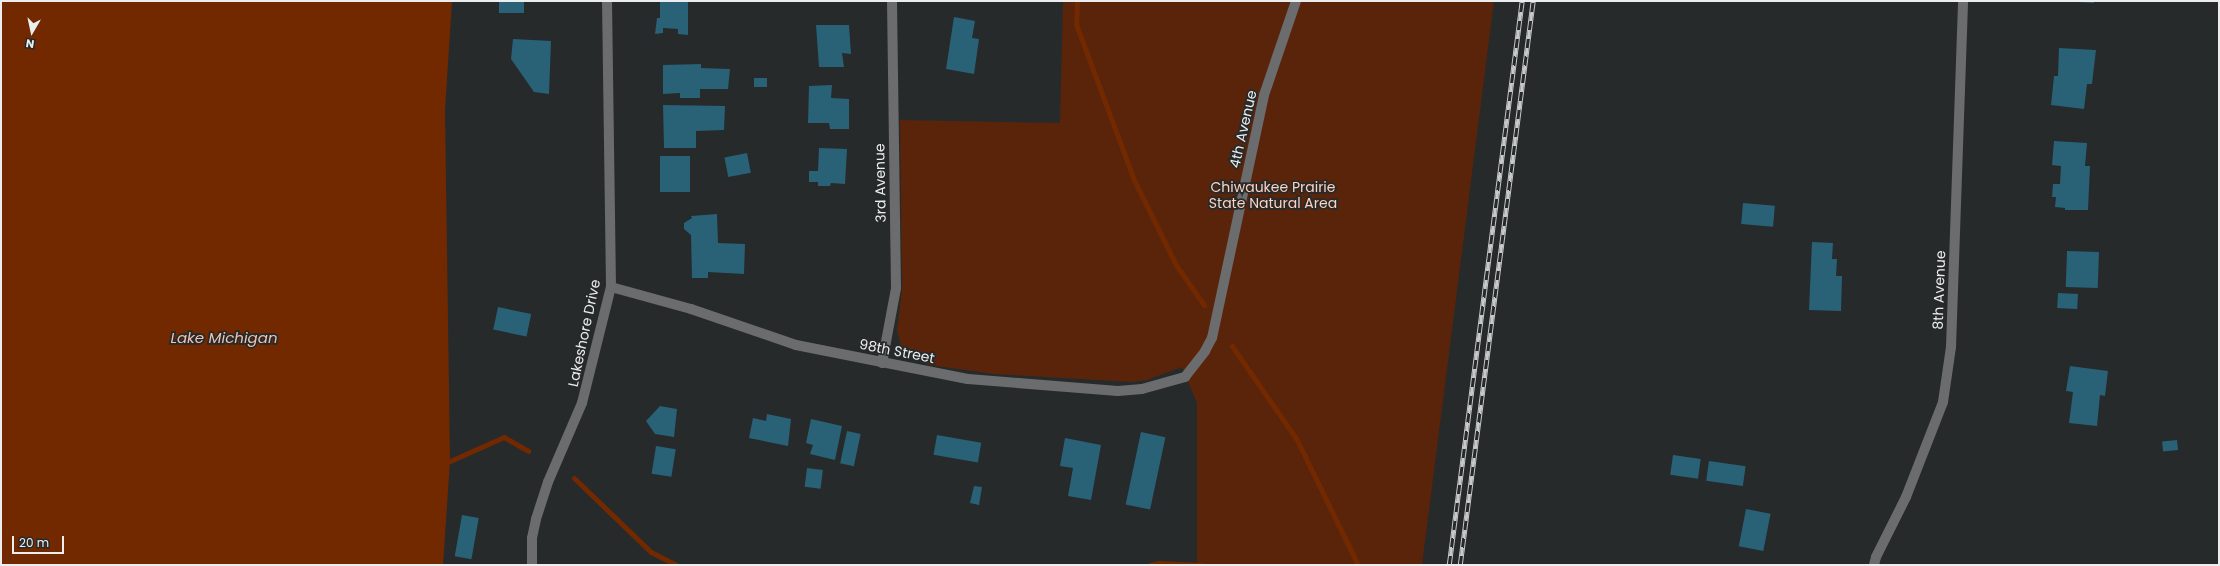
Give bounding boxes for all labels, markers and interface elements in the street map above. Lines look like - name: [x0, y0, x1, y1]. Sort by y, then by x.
- north arrow: [12, 12, 52, 52]
- text: N: [25, 35, 35, 52]
- street label: 4th Avenue: [1226, 89, 1260, 169]
- street label: 3rd Avenue: [871, 143, 889, 223]
- park label: Chiwaukee Prairie State Natural Area: [1209, 179, 1337, 212]
- street label: 8th Avenue: [1929, 250, 1949, 330]
- street label: Lakeshore Drive: [564, 278, 604, 388]
- water label: Lake Michigan: [171, 329, 277, 347]
- street label: 98th Street: [858, 335, 936, 367]
- scale bar: [14, 528, 66, 554]
- text: 20 m: [19, 534, 49, 551]

